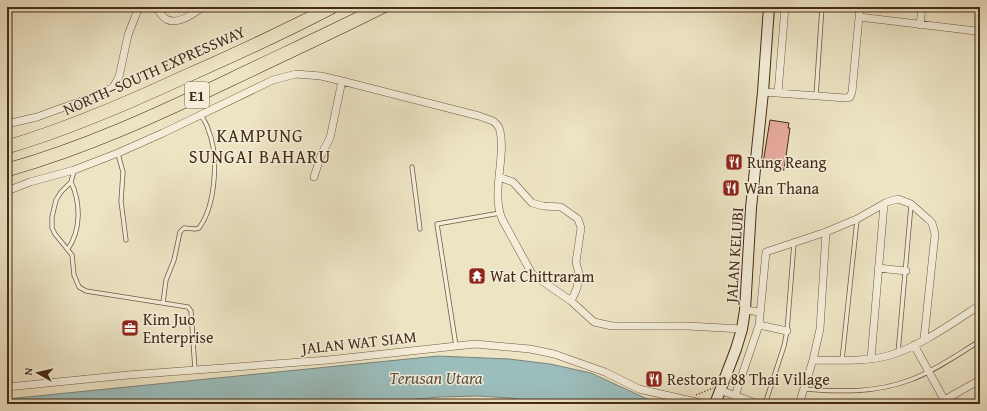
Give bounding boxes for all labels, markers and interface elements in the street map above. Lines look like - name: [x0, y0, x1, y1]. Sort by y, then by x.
- street label: NORTH–SOUTH EXPRESSWAY: [59, 19, 249, 121]
- road number: E1: [185, 82, 209, 108]
- district label: KAMPUNG SUNGAI BAHARU: [189, 122, 331, 170]
- place label: Rung Reang: [747, 150, 827, 174]
- restaurant icon: Rung Reang: [724, 152, 744, 172]
- place label: Wan Thana: [744, 176, 820, 200]
- restaurant icon: Wan Thana: [721, 178, 741, 198]
- street label: JALAN KELUBI: [719, 206, 749, 306]
- place label: Wat Chittraram: [490, 264, 594, 288]
- temple icon: Wat Chittraram: [467, 266, 487, 286]
- place label: Kim Juo Enterprise: [143, 307, 213, 349]
- office icon: Kim Juo Enterprise: [120, 318, 140, 338]
- street label: JALAN WAT SIAM: [298, 324, 418, 360]
- north arrow: [18, 353, 58, 393]
- water label: Terusan Utara: [389, 365, 483, 390]
- text: N: [20, 366, 37, 376]
- place label: Restoran 88 Thai Village: [667, 367, 830, 391]
- restaurant icon: Restoran 88 Thai Village: [644, 369, 664, 389]

